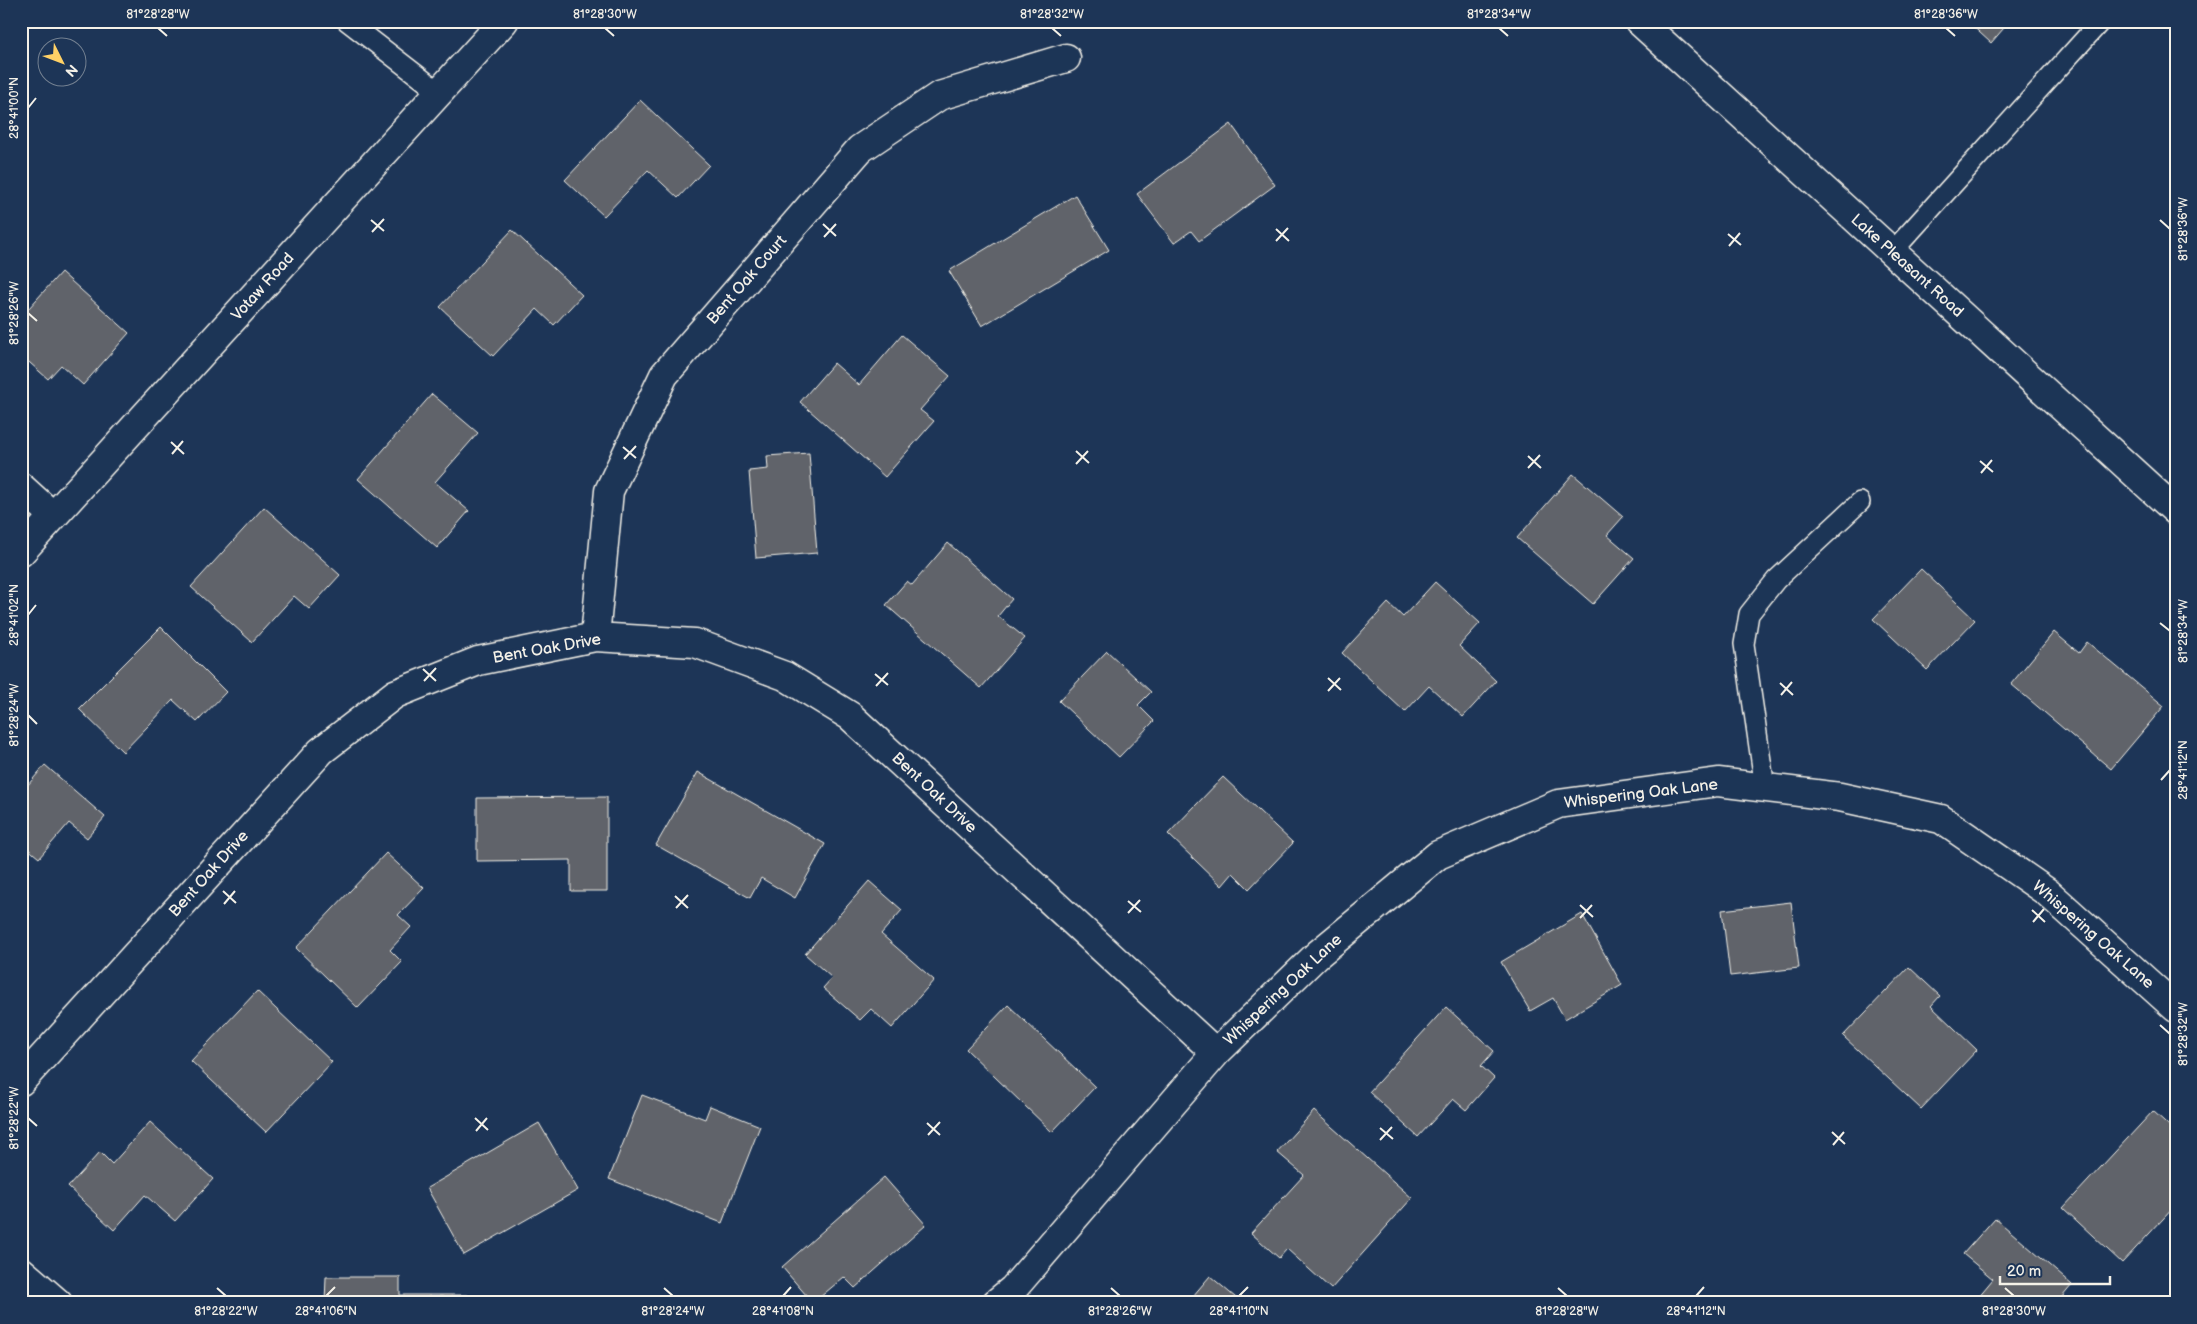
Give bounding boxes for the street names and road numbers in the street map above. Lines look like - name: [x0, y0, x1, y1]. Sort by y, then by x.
- street label: Lake Pleasant Road: [1847, 210, 1967, 322]
- street label: Bent Oak Court: [703, 231, 791, 328]
- street label: Votaw Road: [228, 249, 298, 325]
- street label: Bent Oak Drive: [491, 630, 603, 668]
- street label: Bent Oak Drive: [887, 749, 981, 838]
- street label: Whispering Oak Lane: [1563, 775, 1719, 813]
- street label: Bent Oak Drive: [165, 827, 253, 921]
- street label: Whispering Oak Lane: [2028, 877, 2158, 993]
- street label: Whispering Oak Lane: [1220, 930, 1346, 1050]

